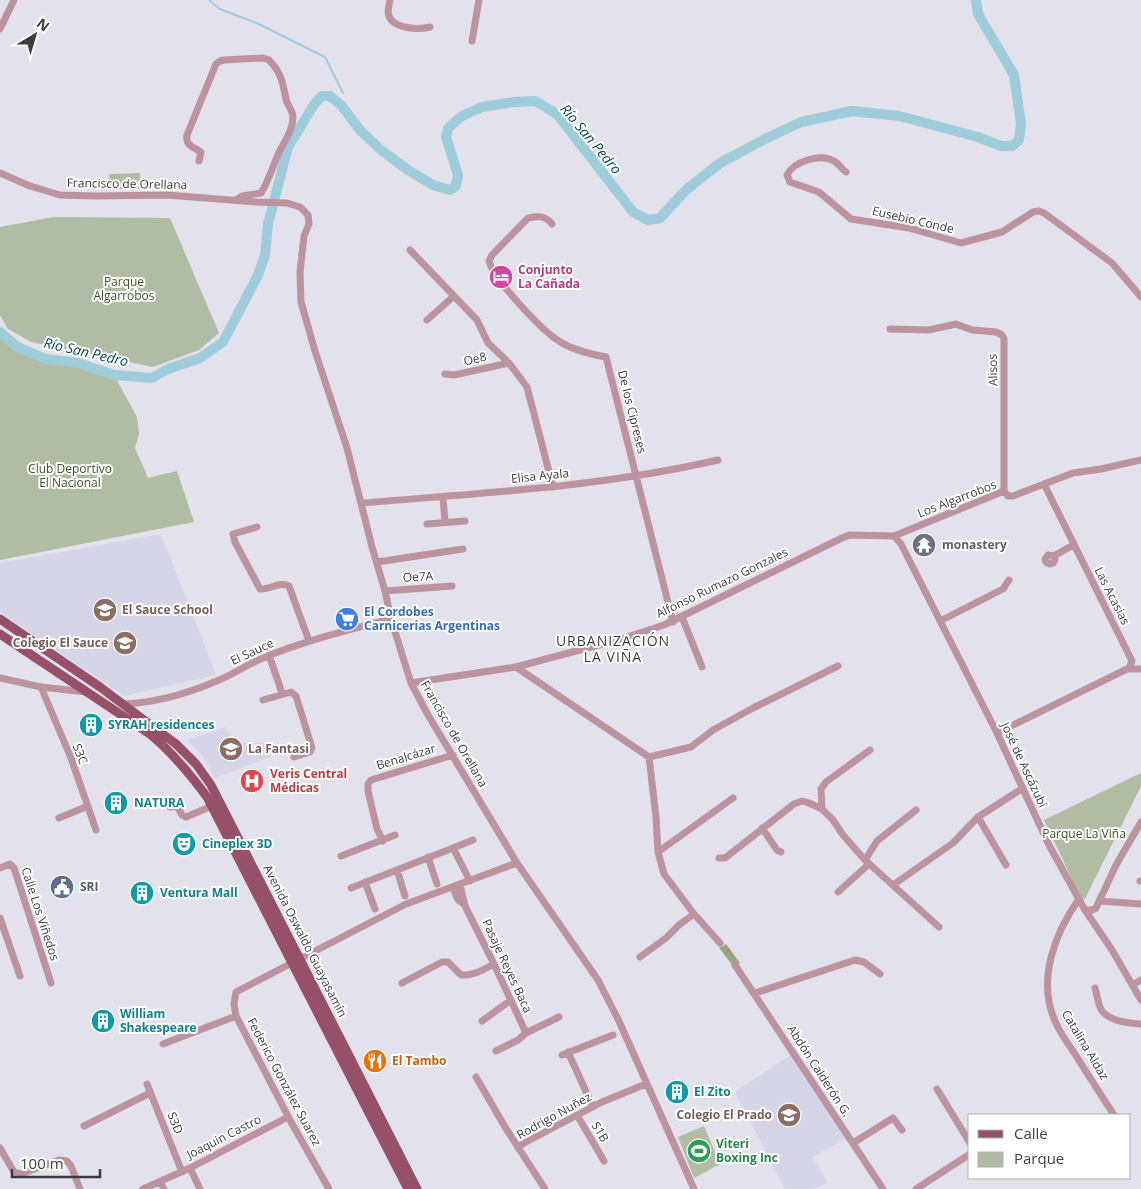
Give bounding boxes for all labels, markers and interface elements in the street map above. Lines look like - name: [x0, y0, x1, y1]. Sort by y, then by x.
- north arrow: [10, 10, 60, 60]
- text: N: [33, 13, 54, 35]
- water label: Río San Pedro: [556, 100, 626, 178]
- street label: Francisco de Orellana: [67, 174, 187, 193]
- street label: Eusebio Conde: [871, 202, 956, 237]
- place label: Conjunto La Cañada: [518, 261, 580, 292]
- hotel icon: Conjunto La Cañada: [488, 264, 514, 290]
- park label: Parque Algarrobos: [93, 273, 155, 304]
- water label: Río San Pedro: [42, 333, 130, 370]
- street label: Oe8: [462, 348, 488, 369]
- street label: Alisos: [984, 353, 1001, 386]
- street label: De los Cipreses: [614, 368, 651, 456]
- park label: Club Deportivo El Nacional: [28, 460, 112, 491]
- street label: Elisa Ayala: [510, 464, 570, 487]
- street label: Los Algarrobos: [915, 476, 999, 521]
- temple icon: monastery: [911, 532, 937, 558]
- place label: monastery: [942, 536, 1007, 553]
- street label: Alfonso Rumazo Gonzales: [653, 543, 791, 622]
- street label: Las Acasias: [1091, 564, 1134, 628]
- street label: Oe7A: [402, 567, 434, 586]
- school or university icon: El Sauce School: [92, 597, 118, 623]
- place label: El Sauce School: [122, 601, 213, 618]
- place label: El Cordobes Carnicerias Argentinas: [364, 603, 500, 634]
- supermarket icon: El Cordobes Carnicerias Argentinas: [334, 606, 360, 632]
- school or university icon: Colegio El Sauce: [112, 630, 138, 656]
- district label: URBANIZACIÓN LA VIÑA: [556, 631, 670, 666]
- place label: Colegio El Sauce: [13, 634, 108, 651]
- street label: El Sauce: [227, 634, 276, 669]
- street label: Francisco de Orellana: [417, 677, 492, 790]
- building icon: SYRAH residences: [78, 712, 104, 738]
- place label: SYRAH residences: [108, 716, 215, 733]
- street label: José de Ascázubi: [997, 718, 1052, 810]
- school or university icon: La Fantasi: [218, 736, 244, 762]
- street label: Benalcázar: [374, 739, 438, 774]
- place label: La Fantasi: [248, 740, 309, 757]
- street label: S3C: [69, 741, 92, 767]
- place label: Veris Central Médicas: [270, 765, 347, 796]
- hospital icon: Veris Central Médicas: [239, 768, 265, 794]
- building icon: NATURA: [103, 790, 129, 816]
- place label: NATURA: [134, 794, 185, 811]
- park label: Parque La Viña: [1042, 825, 1126, 842]
- theatre icon: Cineplex 3D: [171, 831, 197, 857]
- place label: Cineplex 3D: [202, 835, 273, 852]
- street label: Avenida Oswaldo Guayasamín: [260, 862, 351, 1020]
- street label: Calle Los Viñedos: [17, 865, 64, 963]
- public building icon: SRI: [49, 874, 75, 900]
- place label: SRI: [80, 878, 99, 895]
- building icon: Ventura Mall: [129, 880, 155, 906]
- place label: Ventura Mall: [160, 884, 238, 901]
- street label: Pasaje Reyes Baca: [478, 916, 537, 1015]
- place label: William Shakespeare: [120, 1005, 197, 1036]
- street label: Catalina Aldaz: [1058, 1007, 1113, 1083]
- building icon: William Shakespeare: [90, 1008, 116, 1034]
- street label: Federico González Suarez: [243, 1015, 326, 1149]
- street label: Abdón Calderón G.: [783, 1022, 855, 1120]
- restaurant icon: El Tambo: [362, 1048, 388, 1074]
- place label: El Tambo: [392, 1052, 447, 1069]
- building icon: El Zito: [664, 1079, 690, 1105]
- place label: El Zito: [694, 1083, 731, 1100]
- street label: Rodrigo Nuñez: [513, 1088, 594, 1143]
- school or university icon: Colegio El Prado: [776, 1102, 802, 1128]
- place label: Colegio El Prado: [676, 1106, 772, 1123]
- street label: S3D: [163, 1109, 187, 1136]
- street label: Joaquin Castro: [183, 1110, 264, 1163]
- legend: [968, 1114, 1131, 1179]
- street label: S1B: [588, 1118, 613, 1145]
- text: Calle: [1014, 1123, 1048, 1143]
- place label: Viteri Boxing Inc: [716, 1135, 778, 1166]
- sports icon: Viteri Boxing Inc: [686, 1138, 712, 1164]
- scale bar: [12, 1146, 100, 1178]
- text: Parque: [1014, 1148, 1064, 1168]
- text: 100 m: [20, 1153, 64, 1173]

